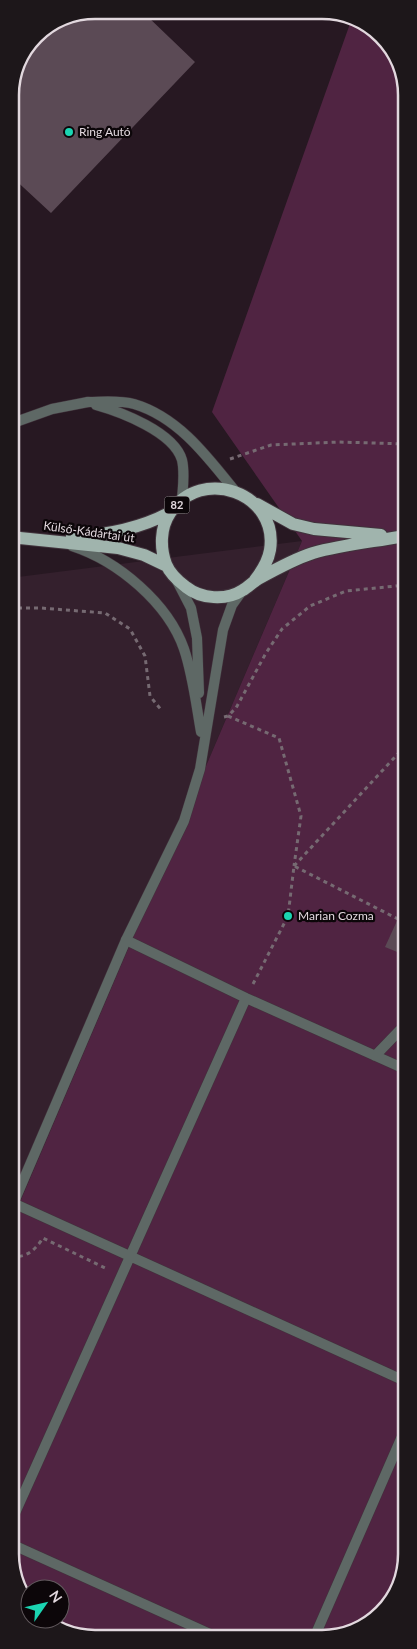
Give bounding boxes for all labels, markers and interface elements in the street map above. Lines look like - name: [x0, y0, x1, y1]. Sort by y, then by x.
- place label: Ring Autó: [79, 124, 131, 139]
- marker: Ring Autó: [63, 126, 75, 138]
- road number: 82: [164, 496, 190, 514]
- street label: Külső-Kádártai út: [43, 518, 136, 545]
- place label: Marian Cozma: [298, 908, 374, 923]
- marker: Marian Cozma: [282, 910, 294, 922]
- north arrow: [20, 1579, 70, 1629]
- text: N: [46, 1587, 66, 1606]

